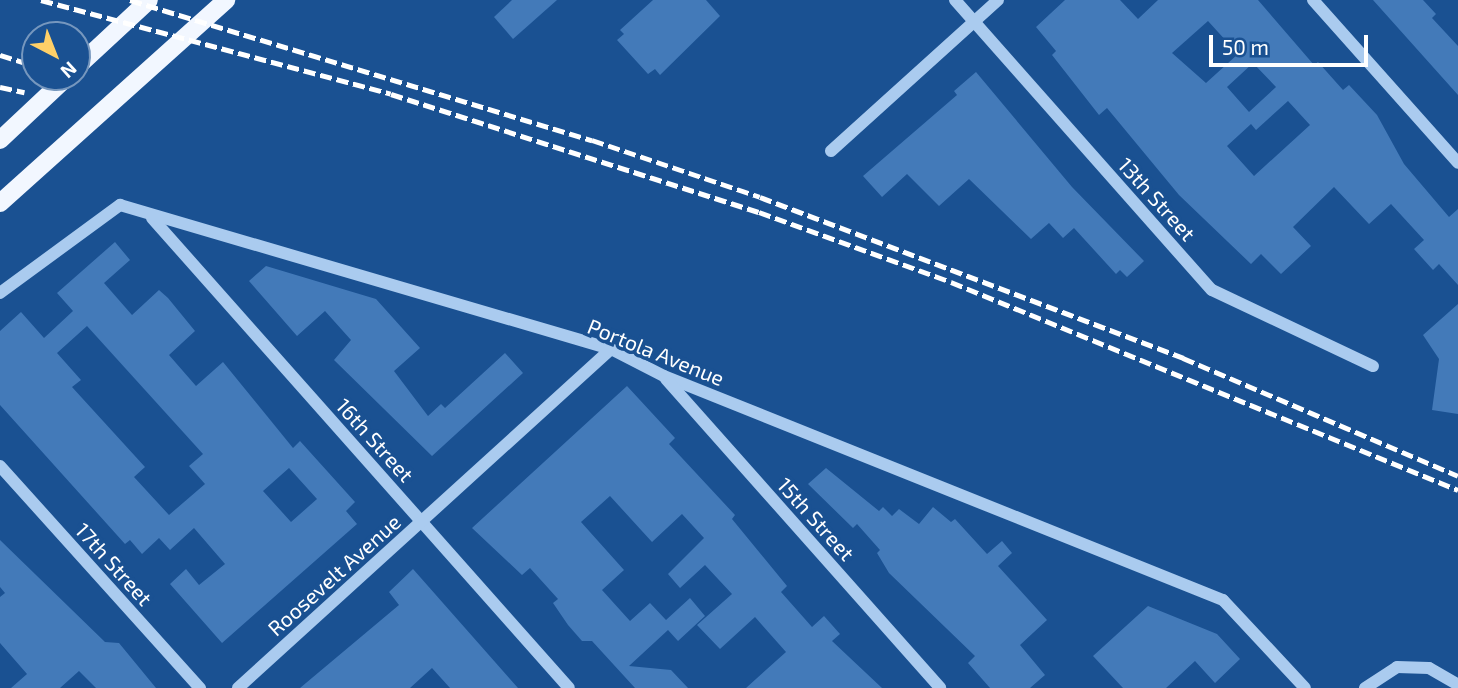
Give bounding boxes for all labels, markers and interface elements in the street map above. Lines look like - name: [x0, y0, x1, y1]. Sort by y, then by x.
- north arrow: [21, 21, 91, 91]
- scale bar: [1213, 21, 1372, 65]
- text: 50 m: [1222, 34, 1269, 59]
- text: N: [56, 57, 82, 84]
- street label: 13th Street: [1113, 152, 1201, 246]
- street label: Portola Avenue: [584, 313, 728, 391]
- street label: 16th Street: [331, 393, 419, 487]
- street label: 15th Street: [772, 472, 860, 566]
- street label: Roosevelt Avenue: [262, 509, 406, 641]
- street label: 17th Street: [70, 518, 158, 610]

